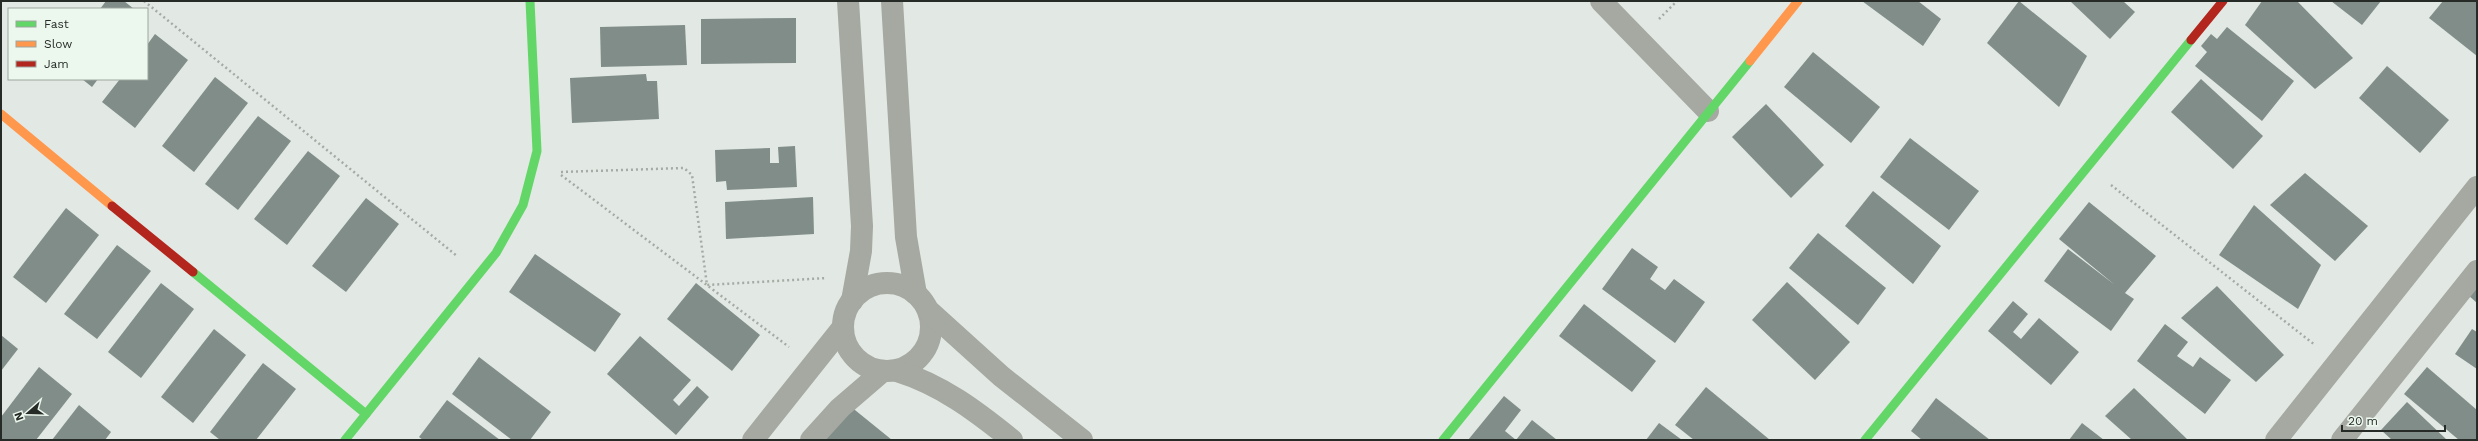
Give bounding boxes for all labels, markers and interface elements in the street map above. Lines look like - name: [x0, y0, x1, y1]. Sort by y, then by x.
- legend: [8, 8, 148, 80]
- text: Fast: [44, 17, 69, 31]
- text: Slow: [44, 37, 72, 51]
- text: Jam: [44, 57, 69, 71]
- north arrow: [8, 393, 48, 433]
- scale bar: [2342, 407, 2445, 433]
- text: N: [12, 410, 27, 422]
- text: 20 m: [2348, 414, 2378, 428]

